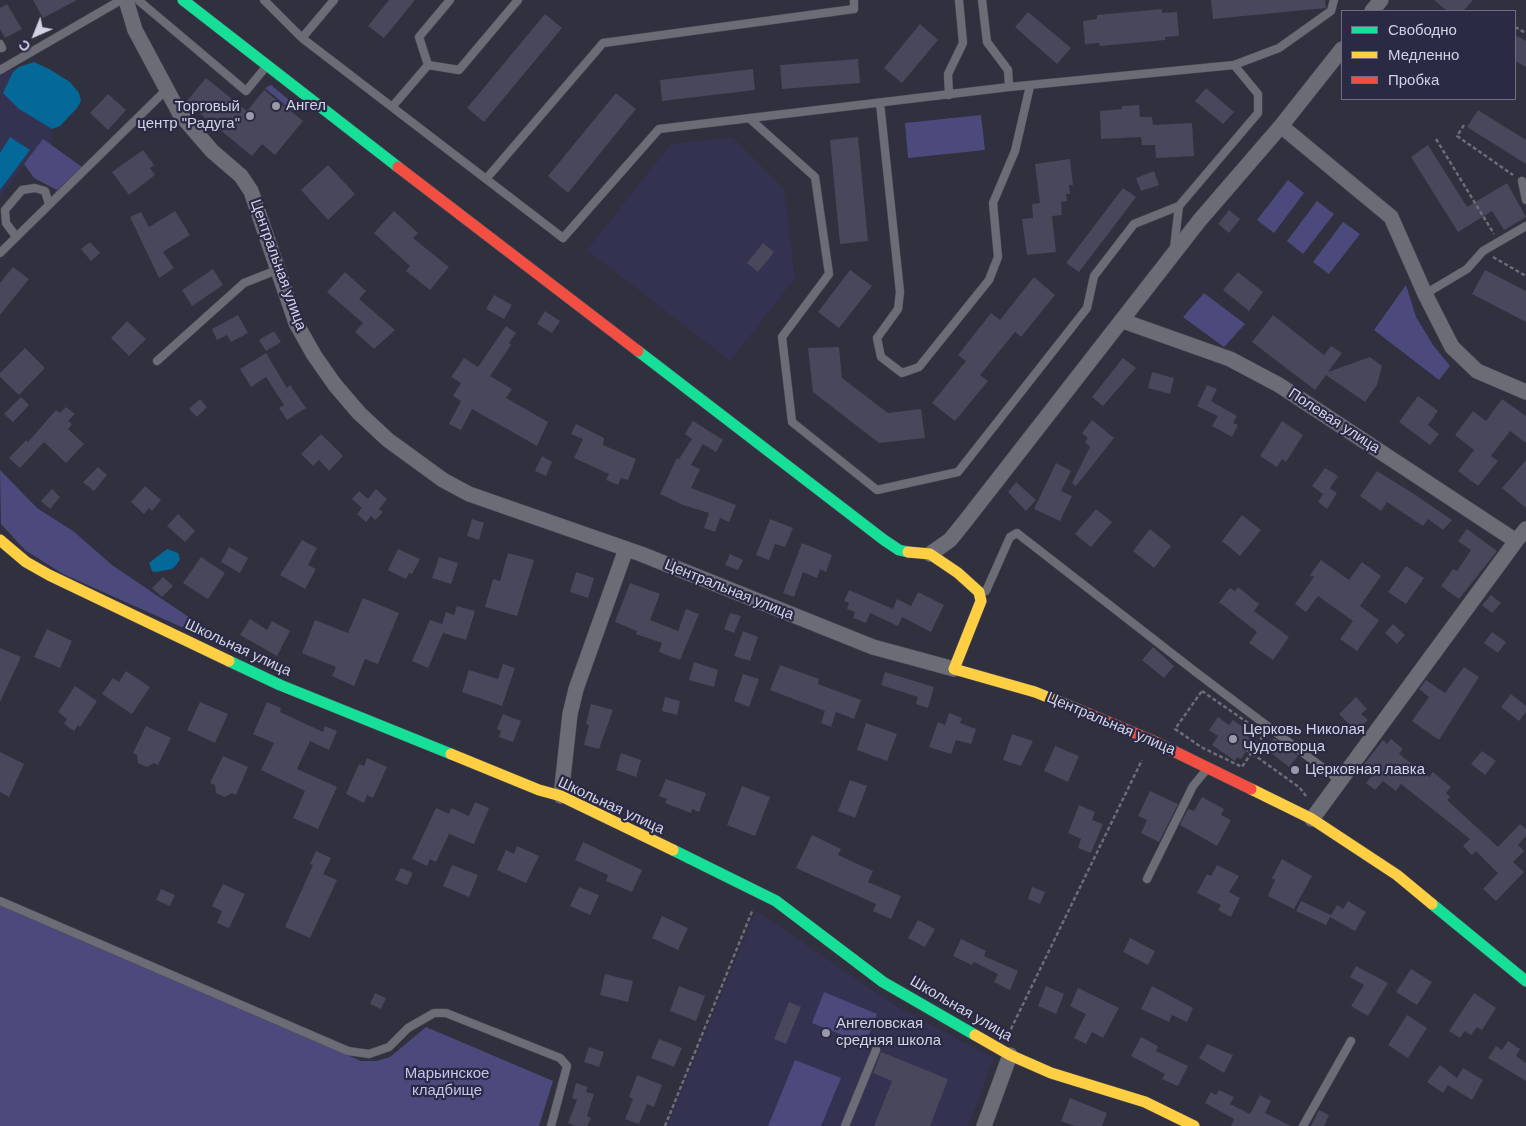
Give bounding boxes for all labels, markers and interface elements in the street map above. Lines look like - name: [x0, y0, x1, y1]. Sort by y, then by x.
- north arrow: [10, 10, 60, 60]
- legend: [1341, 10, 1516, 100]
- text: Свободно: [1388, 21, 1457, 38]
- text: С: [15, 37, 34, 55]
- text: Медленно: [1388, 46, 1459, 63]
- text: Пробка: [1388, 71, 1439, 88]
- place label: Ангел: [286, 97, 326, 115]
- place label: Торговый центр "Радуга": [137, 98, 240, 133]
- marker: Ангел: [270, 100, 282, 112]
- marker: Торговый центр "Радуга": [244, 110, 256, 122]
- street label: Центральная улица: [246, 197, 310, 333]
- street label: Полевая улица: [1285, 385, 1383, 457]
- street label: Центральная улица: [662, 556, 796, 624]
- street label: Школьная улица: [182, 615, 294, 681]
- street label: Центральная улица: [1044, 689, 1178, 759]
- place label: Церковь Николая Чудотворца: [1243, 721, 1365, 756]
- marker: Церковь Николая Чудотворца: [1227, 733, 1239, 745]
- place label: Церковная лавка: [1305, 761, 1425, 779]
- marker: Церковная лавка: [1289, 764, 1301, 776]
- street label: Школьная улица: [555, 773, 667, 839]
- street label: Школьная улица: [907, 972, 1015, 1046]
- place label: Ангеловская средняя школа: [836, 1015, 941, 1050]
- marker: Ангеловская средняя школа: [820, 1027, 832, 1039]
- park label: Марьинское кладбище: [405, 1065, 489, 1100]

